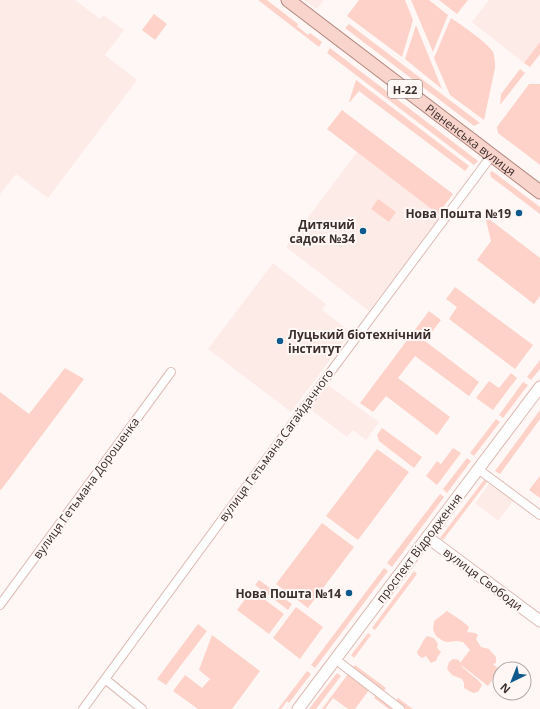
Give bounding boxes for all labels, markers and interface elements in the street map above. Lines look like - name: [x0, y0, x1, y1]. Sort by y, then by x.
- road number: Н-22: [388, 80, 422, 98]
- street label: Рівненська вулиця: [422, 99, 520, 179]
- place label: Нова Пошта №19: [405, 205, 511, 222]
- marker: Нова Пошта №19: [514, 208, 524, 218]
- place label: Дитячий садок №34: [290, 216, 355, 247]
- marker: Дитячий садок №34: [358, 226, 368, 236]
- place label: Луцький біотехнічний інститут: [288, 326, 431, 357]
- marker: Луцький біотехнічний інститут: [275, 336, 285, 346]
- street label: вулиця Гетьмана Сагайдачного: [215, 365, 337, 525]
- street label: вулиця Гетьмана Дорошенка: [29, 414, 143, 562]
- street label: проспект Відродження: [372, 490, 466, 606]
- street label: вулиця Свободи: [440, 544, 526, 614]
- place label: Нова Пошта №14: [235, 585, 341, 602]
- marker: Нова Пошта №14: [344, 588, 354, 598]
- north arrow: [492, 661, 532, 701]
- text: N: [496, 680, 513, 697]

